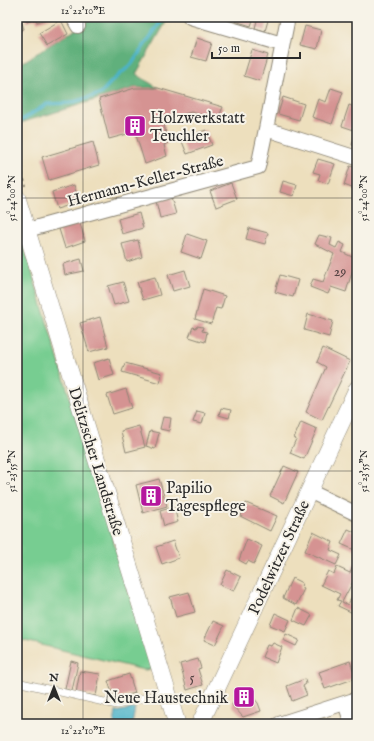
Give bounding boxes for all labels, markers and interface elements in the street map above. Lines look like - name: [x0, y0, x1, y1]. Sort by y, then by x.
- text: 12°22'10"E: [61, 5, 105, 18]
- scale bar: [212, 34, 300, 60]
- text: 50 m: [218, 41, 240, 56]
- place label: Holzwerkstatt Teuchler: [150, 109, 246, 147]
- building icon: Holzwerkstatt Teuchler: [122, 113, 148, 139]
- street label: Hermann-Keller-Straße: [65, 151, 226, 212]
- text: 51°24'00"N: [6, 175, 19, 221]
- text: 51°24'00"N: [358, 175, 371, 221]
- house number: 29: [334, 263, 346, 281]
- street label: Delitzscher Landstraße: [63, 385, 127, 538]
- text: 51°23'55"N: [6, 449, 19, 492]
- text: 51°23'55"N: [358, 449, 371, 492]
- place label: Papilio Tagespflege: [166, 479, 246, 517]
- building icon: Papilio Tagespflege: [138, 483, 164, 509]
- street label: Podelwitzer Straße: [245, 497, 315, 618]
- north arrow: [34, 667, 74, 707]
- house number: 5: [189, 669, 195, 687]
- text: N: [48, 671, 59, 685]
- building icon: Neue Haustechnik: [231, 684, 257, 710]
- place label: Neue Haustechnik: [104, 689, 228, 709]
- text: 12°22'10"E: [61, 725, 105, 738]

